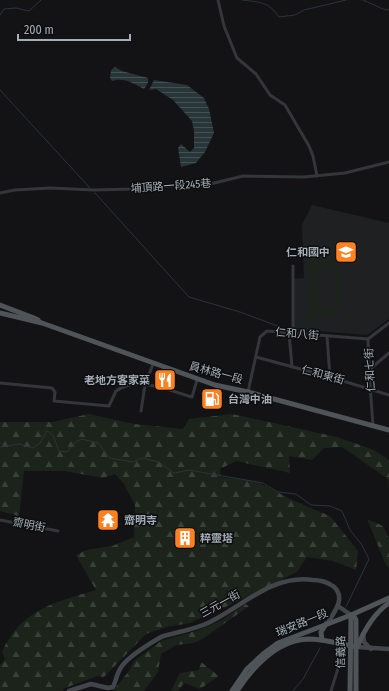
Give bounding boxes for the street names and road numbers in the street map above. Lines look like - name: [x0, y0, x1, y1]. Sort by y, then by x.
- street label: 埔頂路一段245巷: [130, 177, 212, 195]
- street label: 仁和八街: [275, 326, 319, 342]
- street label: 仁和七街: [362, 348, 378, 392]
- street label: 員林路一段: [188, 360, 244, 386]
- street label: 仁和東街: [300, 363, 346, 387]
- street label: 齋明街: [12, 515, 46, 535]
- street label: 三元一街: [198, 588, 242, 620]
- street label: 瑞安路一段: [274, 607, 330, 639]
- street label: 信義路: [334, 635, 348, 669]

